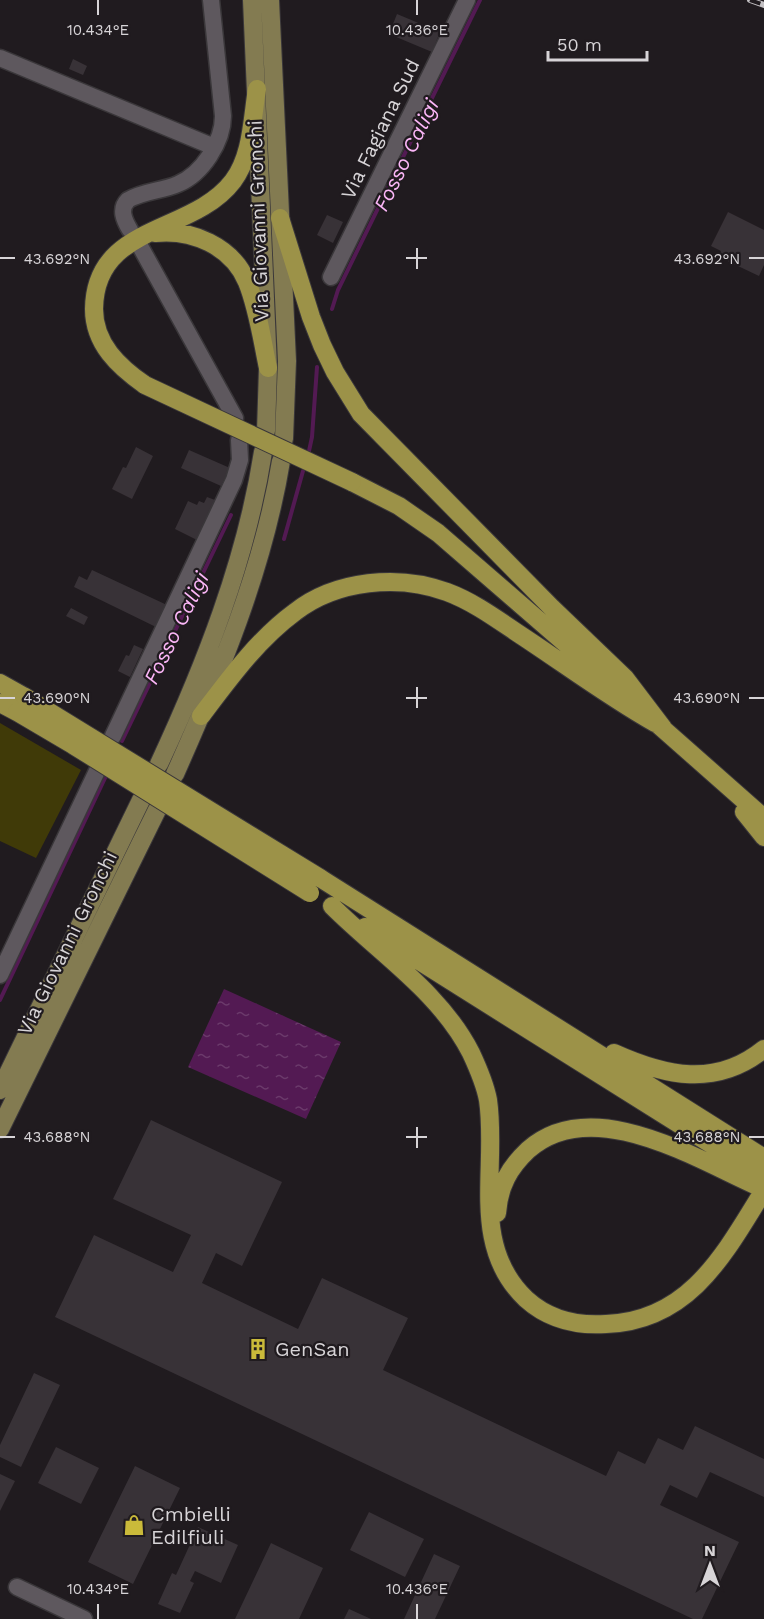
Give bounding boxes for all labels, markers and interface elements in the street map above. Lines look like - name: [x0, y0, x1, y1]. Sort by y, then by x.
- text: 10.434°E: [67, 21, 129, 39]
- text: 10.436°E: [386, 21, 448, 39]
- scale bar: [548, 24, 647, 62]
- text: 50 m: [557, 34, 602, 55]
- street label: Via Fagiana Sud: [336, 55, 424, 203]
- water label: Fosso Caligi: [368, 94, 444, 215]
- street label: Via Giovanni Gronchi: [242, 120, 274, 322]
- text: 43.692°N: [24, 250, 90, 268]
- text: 43.692°N: [674, 250, 740, 268]
- water label: Fosso Caligi: [138, 567, 214, 688]
- text: 43.690°N: [23, 689, 91, 707]
- text: 43.690°N: [673, 689, 741, 707]
- street label: Via Giovanni Gronchi: [12, 847, 122, 1039]
- text: 43.688°N: [23, 1128, 91, 1146]
- text: 43.688°N: [673, 1128, 741, 1146]
- building icon: GenSan: [246, 1337, 270, 1361]
- place label: GenSan: [275, 1337, 350, 1361]
- place label: Cmbielli Edilfiuli: [151, 1502, 231, 1549]
- shop icon: Cmbielli Edilfiuli: [122, 1513, 146, 1537]
- north arrow: [680, 1535, 740, 1595]
- text: N: [704, 1541, 716, 1560]
- text: 10.434°E: [67, 1580, 129, 1598]
- text: 10.436°E: [386, 1580, 448, 1598]

